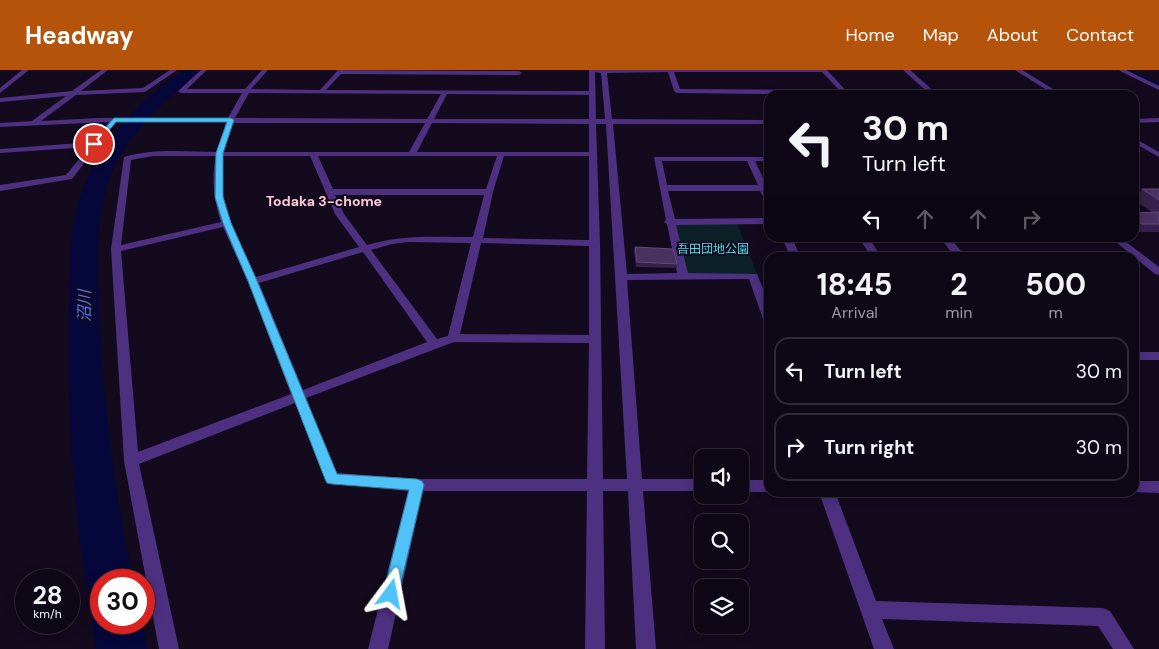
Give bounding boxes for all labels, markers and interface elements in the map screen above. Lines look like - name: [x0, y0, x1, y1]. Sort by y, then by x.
- text: Headway: [25, 20, 134, 51]
- text: Home: [845, 23, 895, 47]
- text: Map: [923, 23, 959, 47]
- text: About: [987, 23, 1038, 47]
- text: Contact: [1066, 23, 1134, 47]
- text: 30 m: [862, 105, 949, 151]
- icon: left: [779, 110, 844, 175]
- pin: [73, 123, 115, 165]
- icon: arrive: [80, 130, 108, 158]
- text: Turn left: [862, 149, 946, 178]
- district label: Todaka 3-chome: [266, 192, 382, 210]
- icon: left: [858, 205, 886, 233]
- icon: ahead: [911, 205, 939, 233]
- icon: ahead: [964, 205, 992, 233]
- icon: right: [1017, 205, 1045, 233]
- park label: 吾田団地公園: [677, 241, 749, 257]
- text: 18:45: [817, 265, 892, 304]
- text: 2: [950, 265, 968, 304]
- text: 500: [1025, 265, 1086, 304]
- water label: 沼川: [74, 288, 95, 322]
- text: Arrival: [831, 302, 878, 323]
- text: min: [945, 302, 973, 323]
- text: m: [1049, 302, 1063, 323]
- icon: left: [781, 357, 809, 385]
- text: Turn left: [824, 359, 902, 384]
- text: 30 m: [1076, 359, 1122, 384]
- icon: right: [781, 433, 809, 461]
- text: Turn right: [824, 435, 914, 460]
- text: 30 m: [1076, 435, 1122, 460]
- map controls: [694, 449, 749, 634]
- button: sound: [694, 449, 749, 504]
- button: search: [694, 514, 749, 569]
- position arrow: [364, 567, 416, 619]
- speed limit sign: 30: [90, 569, 155, 634]
- text: 28: [32, 579, 63, 612]
- button: layers: [694, 579, 749, 634]
- text: km/h: [33, 606, 62, 622]

